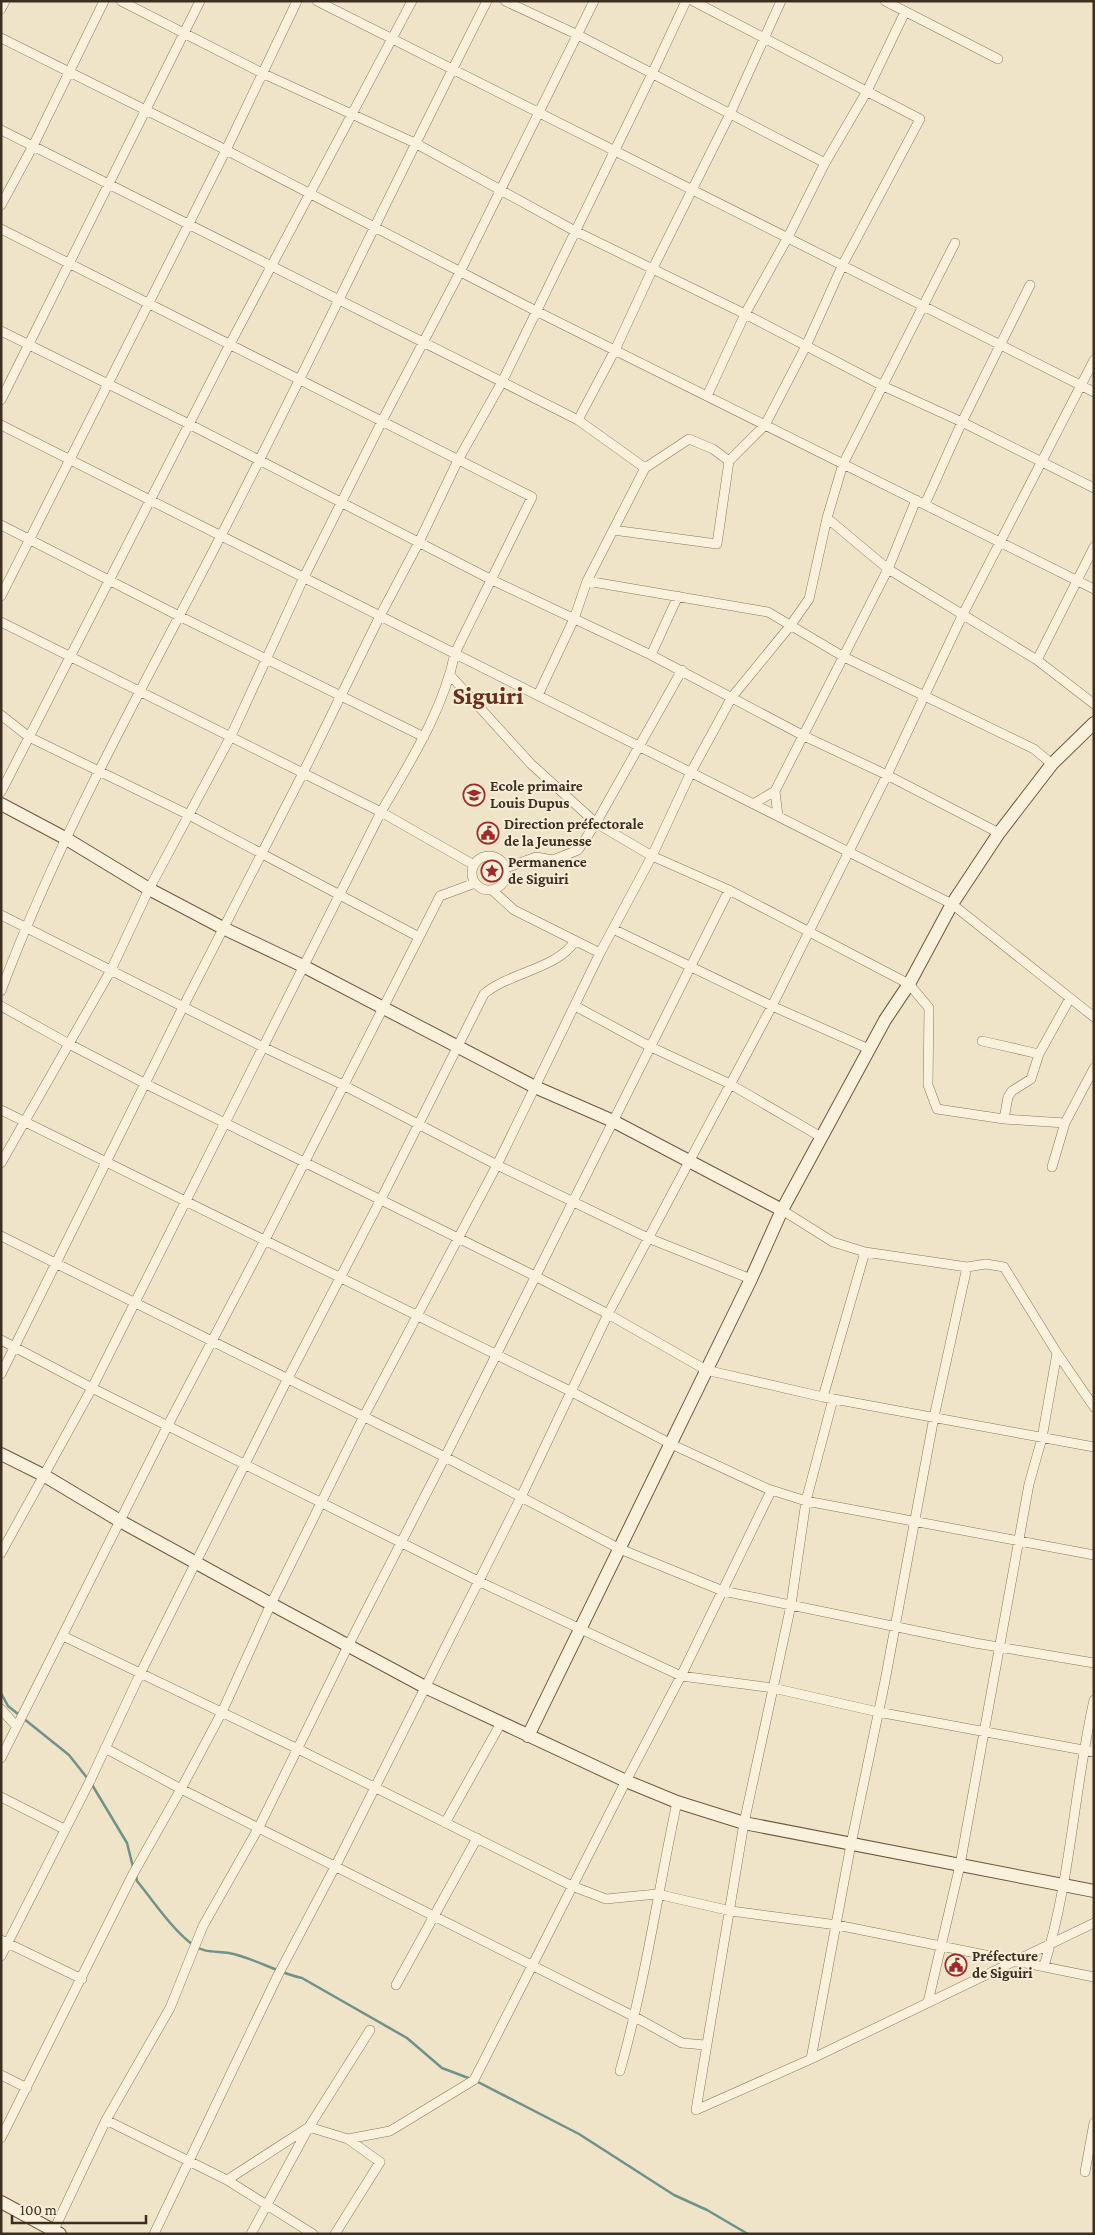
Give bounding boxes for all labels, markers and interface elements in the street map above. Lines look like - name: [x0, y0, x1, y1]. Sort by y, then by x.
- district label: Siguiri: [452, 682, 524, 709]
- place label: Ecole primaire Louis Dupus: [490, 778, 583, 811]
- school or university icon: Ecole primaire Louis Dupus: [462, 783, 486, 807]
- place label: Direction préfectorale de la Jeunesse: [504, 816, 644, 849]
- public building icon: Direction préfectorale de la Jeunesse: [476, 821, 500, 845]
- place label: Permanence de Siguiri: [508, 854, 587, 887]
- place icon: Permanence de Siguiri: [480, 859, 504, 883]
- place label: Préfecture de Siguiri: [972, 1948, 1038, 1981]
- public building icon: Préfecture de Siguiri: [944, 1953, 968, 1977]
- scale bar: [12, 2192, 146, 2224]
- text: 100 m: [20, 2202, 57, 2218]

